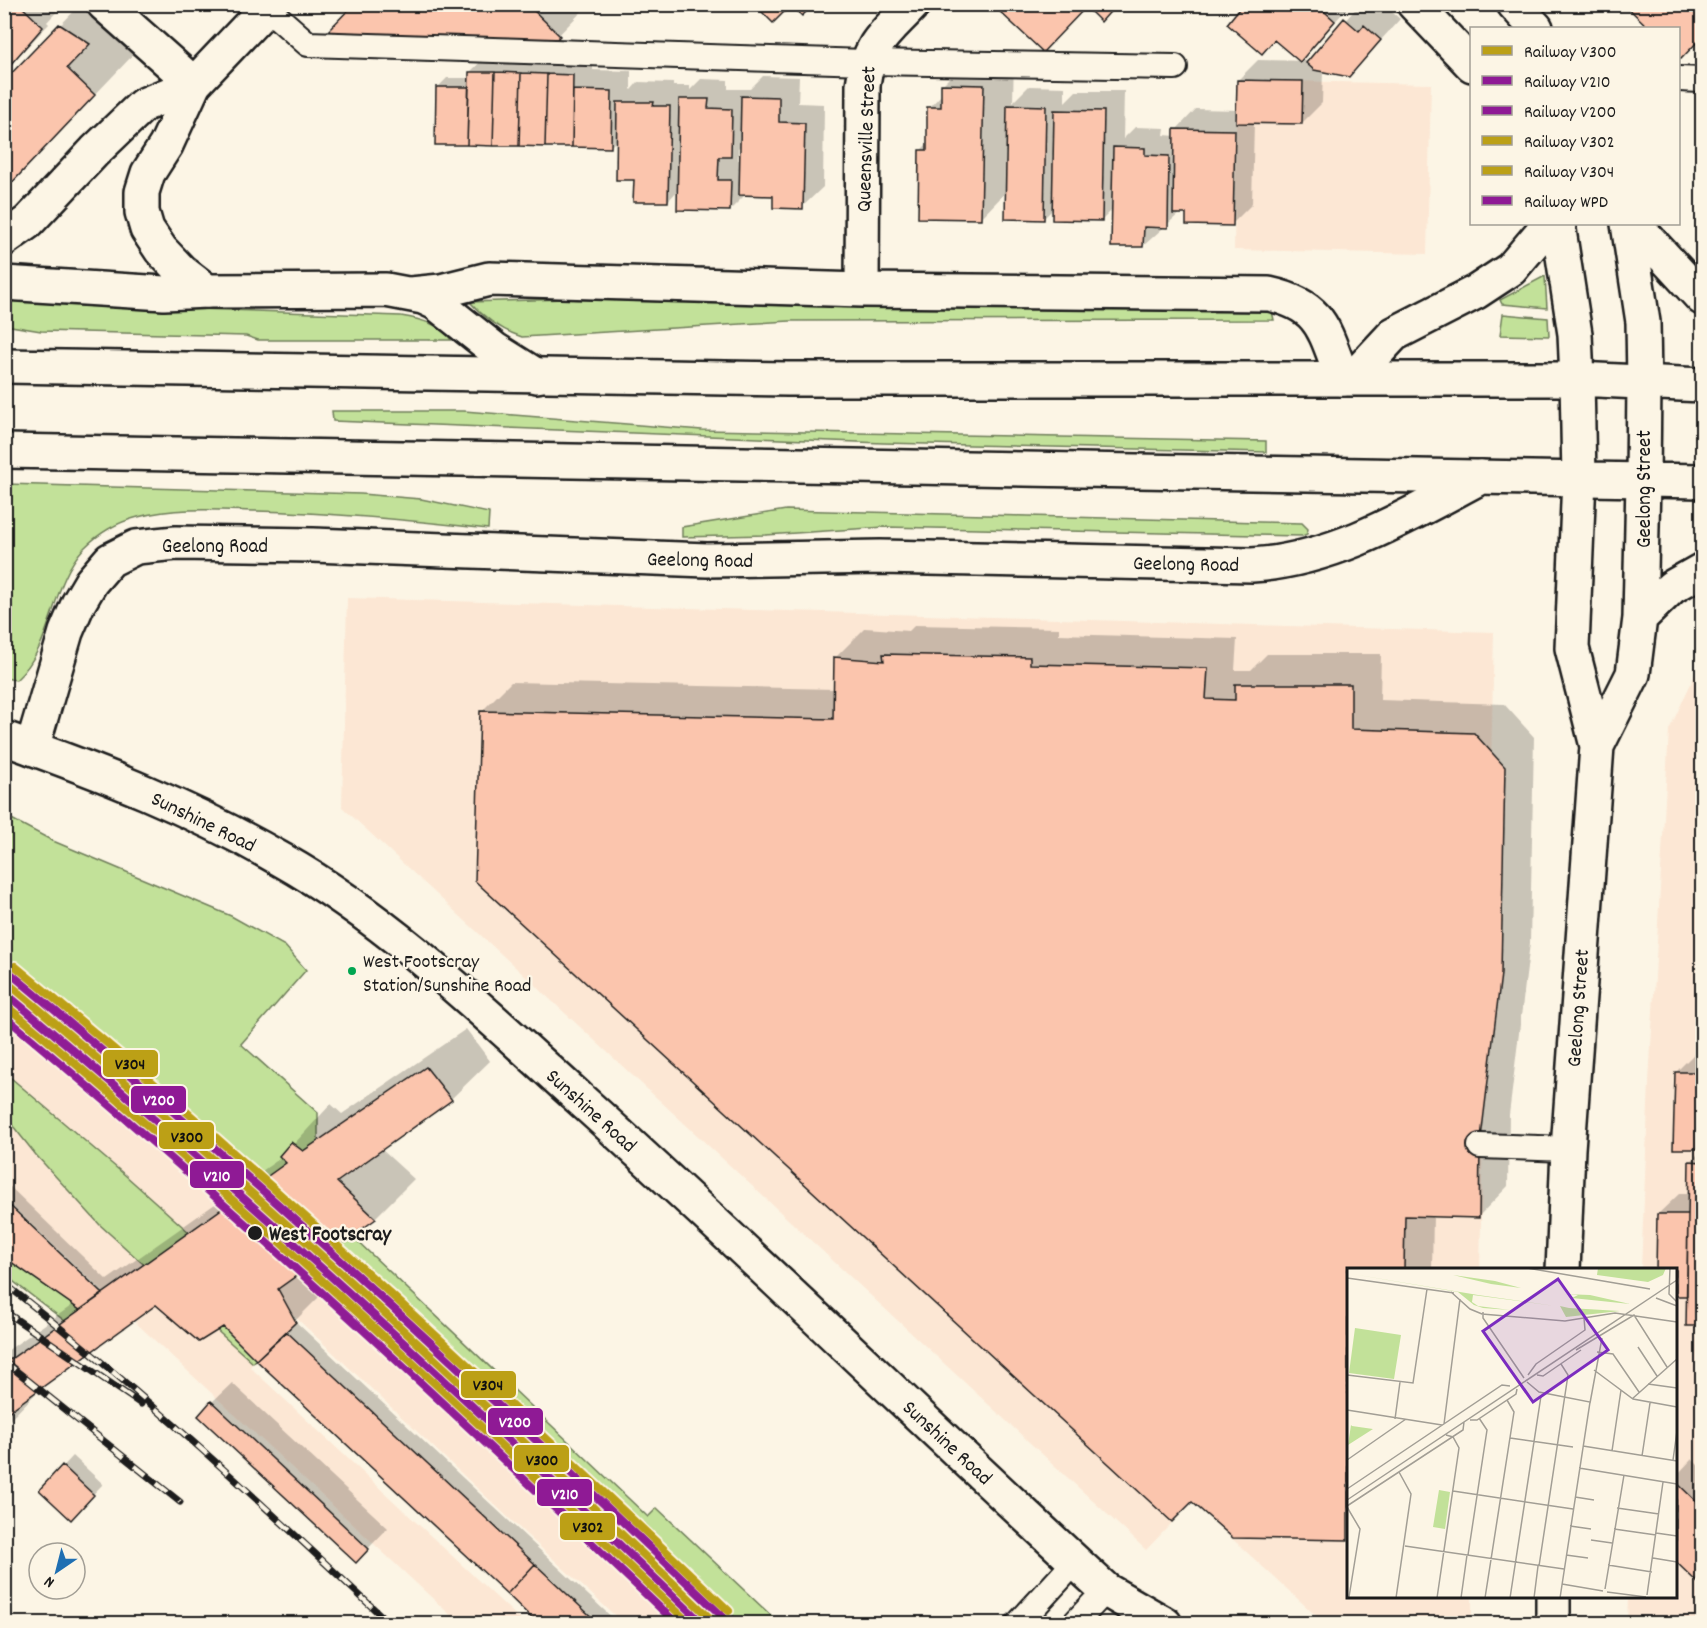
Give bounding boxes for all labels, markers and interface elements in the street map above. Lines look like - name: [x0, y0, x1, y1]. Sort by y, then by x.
- legend: [1470, 27, 1680, 225]
- text: Railway V300: [1524, 41, 1617, 66]
- street label: Queensville Street: [850, 65, 886, 213]
- text: Railway V210: [1524, 71, 1611, 96]
- text: Railway V200: [1524, 101, 1616, 126]
- text: Railway V302: [1524, 131, 1615, 156]
- text: Railway V304: [1524, 161, 1614, 186]
- text: Railway WPD: [1524, 191, 1608, 216]
- street label: Geelong Street: [1631, 430, 1661, 548]
- street label: Geelong Road: [162, 533, 268, 563]
- street label: Geelong Road: [646, 546, 753, 578]
- street label: Geelong Road: [1132, 550, 1239, 582]
- street label: Sunshine Road: [145, 785, 260, 862]
- street label: Geelong Street: [1561, 948, 1599, 1068]
- place label: West Footscray Station/Sunshine Road: [363, 949, 531, 1001]
- marker: West Footscray Station/Sunshine Road: [346, 965, 358, 977]
- line badge: V304: [102, 1049, 159, 1078]
- text: V304: [115, 1054, 145, 1077]
- street label: Sunshine Road: [538, 1063, 642, 1161]
- line badge: V200: [130, 1085, 187, 1114]
- text: V200: [143, 1090, 175, 1113]
- line badge: V300: [158, 1121, 215, 1150]
- text: V300: [171, 1127, 203, 1150]
- line badge: V210: [189, 1160, 245, 1189]
- text: V210: [204, 1166, 230, 1189]
- place label: West Footscray: [269, 1221, 392, 1251]
- marker: West Footscray: [246, 1224, 264, 1242]
- inset map: [1347, 1268, 1677, 1598]
- line badge: V304: [460, 1370, 517, 1399]
- text: V304: [473, 1375, 503, 1398]
- street label: Sunshine Road: [894, 1395, 998, 1494]
- line badge: V200: [487, 1407, 544, 1436]
- text: V200: [499, 1412, 531, 1435]
- line badge: V300: [513, 1444, 570, 1473]
- text: V300: [526, 1450, 558, 1473]
- line badge: V210: [536, 1478, 593, 1507]
- text: V210: [552, 1484, 578, 1507]
- line badge: V302: [559, 1512, 616, 1541]
- text: V302: [573, 1517, 603, 1540]
- north arrow: [27, 1541, 87, 1601]
- text: N: [40, 1569, 60, 1593]

